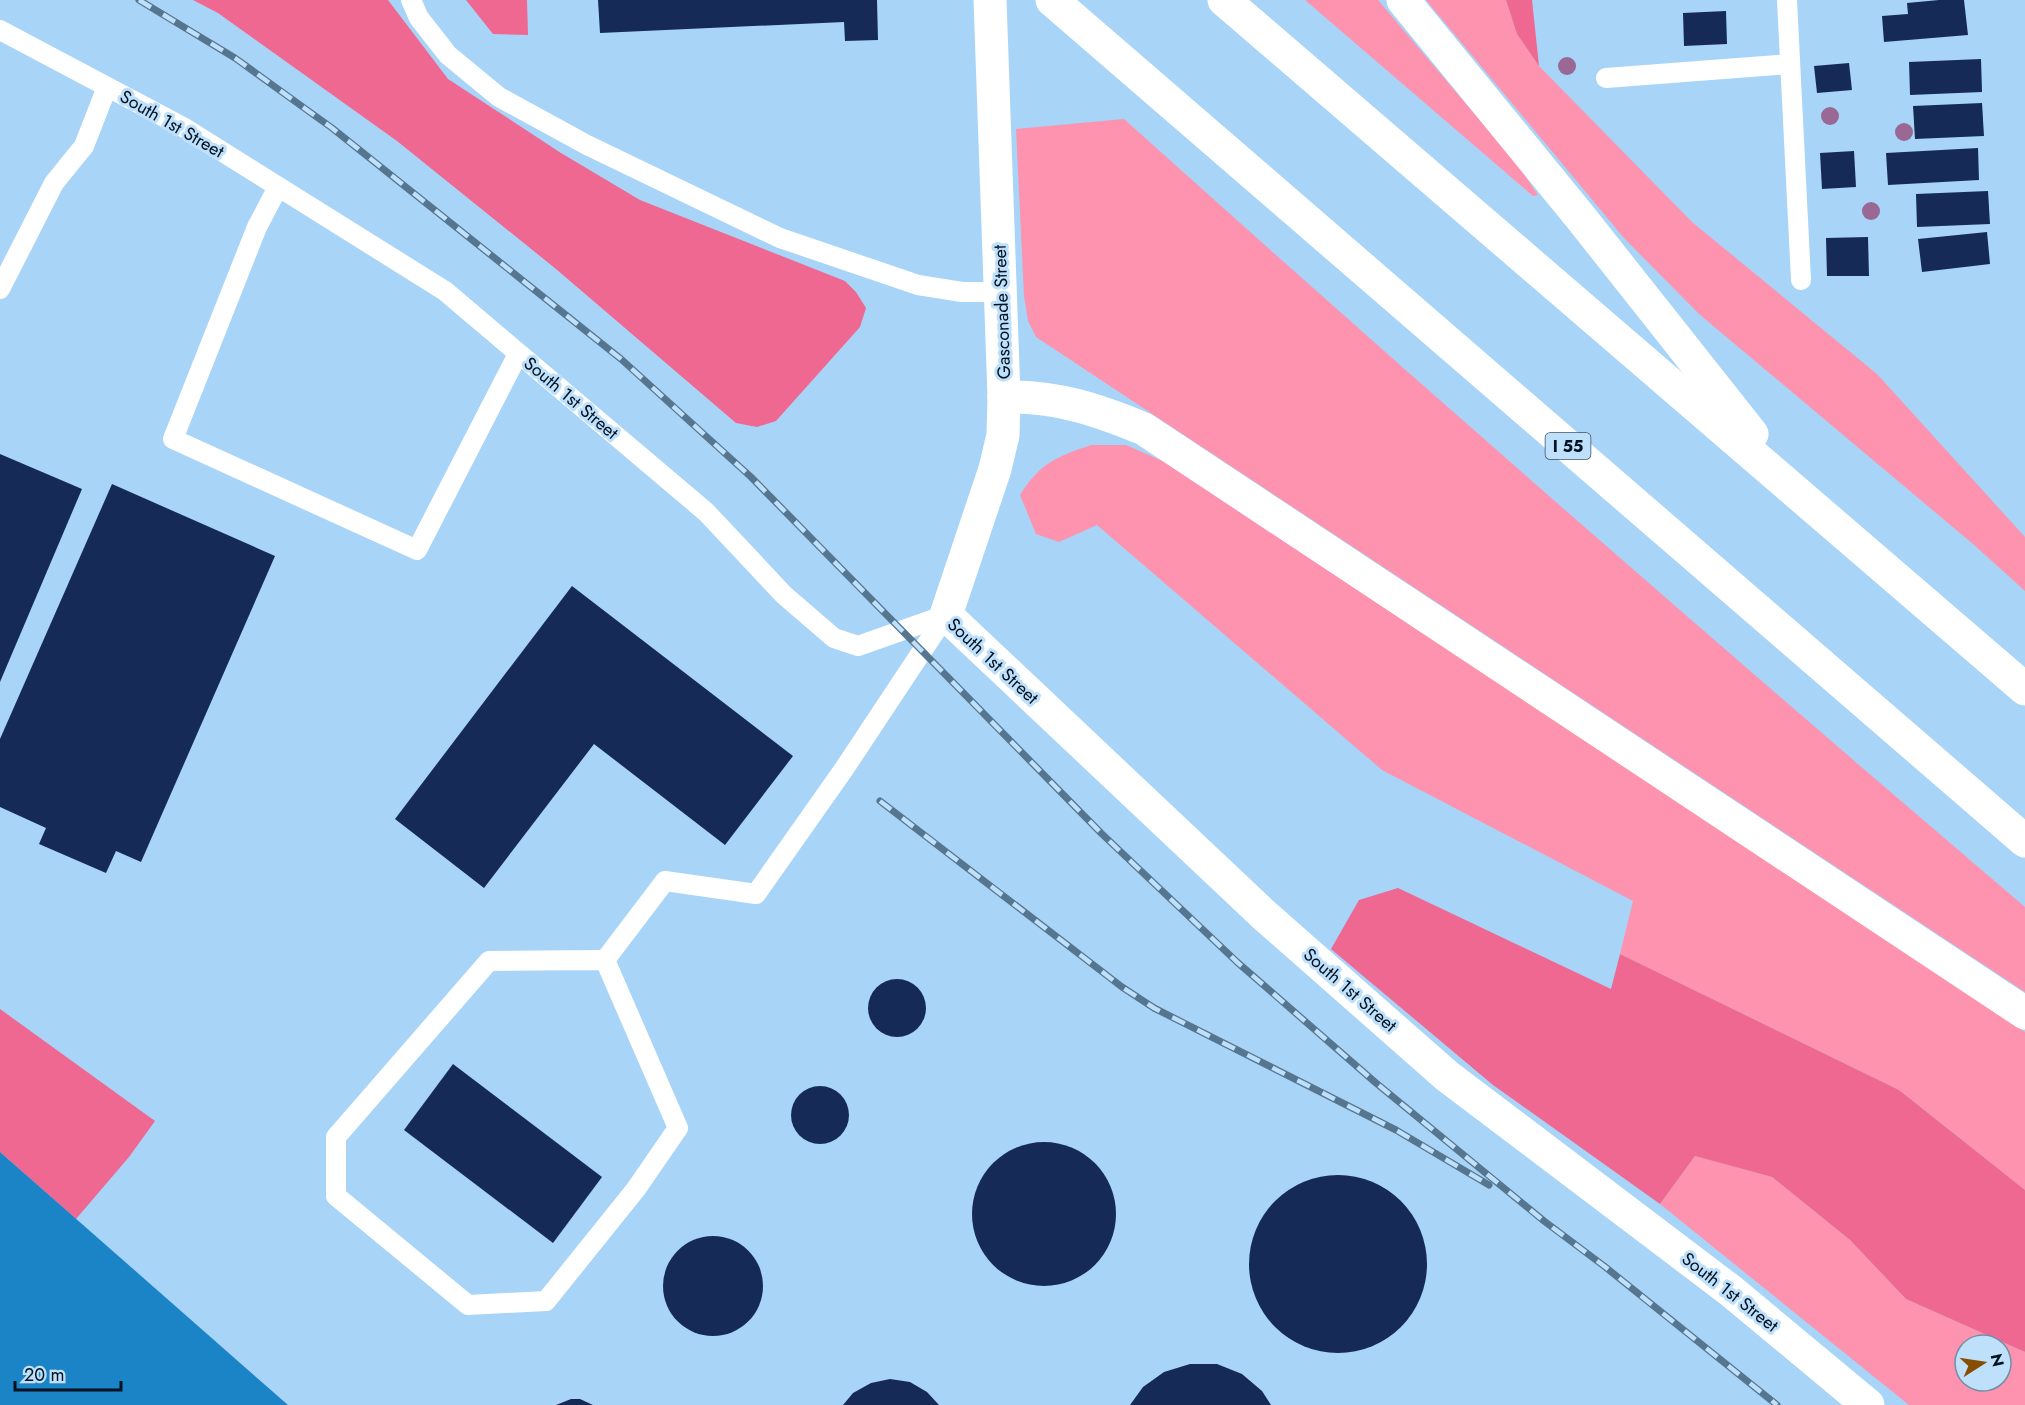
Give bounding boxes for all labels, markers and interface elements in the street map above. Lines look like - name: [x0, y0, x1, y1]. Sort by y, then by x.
- street label: South 1st Street: [115, 84, 229, 165]
- street label: Gasconade Street: [987, 244, 1017, 380]
- street label: South 1st Street: [518, 351, 624, 446]
- road number: I 55: [1546, 433, 1590, 459]
- street label: South 1st Street: [942, 612, 1045, 711]
- street label: South 1st Street: [1298, 942, 1403, 1038]
- street label: South 1st Street: [1676, 1246, 1784, 1338]
- north arrow: [1953, 1333, 2013, 1393]
- text: N: [1985, 1351, 2010, 1369]
- scale bar: [15, 1354, 122, 1392]
- text: 20 m: [24, 1362, 64, 1388]

